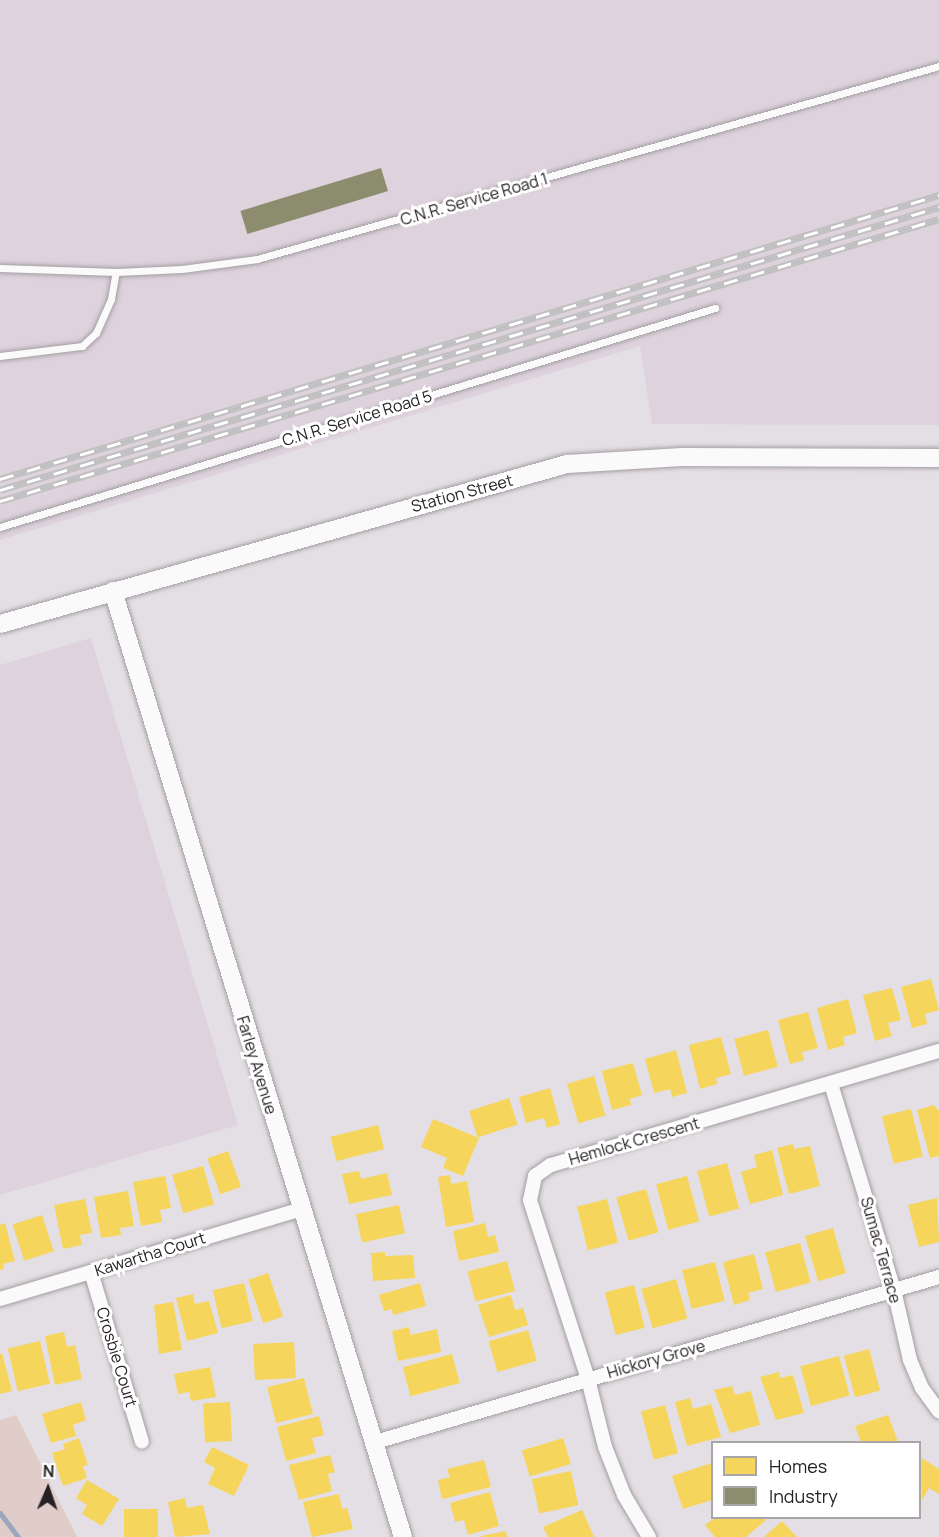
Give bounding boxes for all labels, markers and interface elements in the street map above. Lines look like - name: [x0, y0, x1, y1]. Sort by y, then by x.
- street label: C.N.R. Service Road 1: [398, 169, 550, 229]
- street label: C.N.R. Service Road 5: [280, 386, 434, 450]
- street label: Station Street: [409, 470, 515, 516]
- street label: Farley Avenue: [233, 1014, 281, 1116]
- street label: Hemlock Crescent: [566, 1113, 702, 1169]
- street label: Sumac Terrace: [857, 1195, 905, 1305]
- street label: Kawartha Court: [92, 1228, 208, 1280]
- street label: Crosbie Court: [93, 1305, 141, 1409]
- street label: Hickory Grove: [605, 1336, 707, 1382]
- legend: [711, 1441, 921, 1519]
- text: Homes: [769, 1454, 827, 1478]
- north arrow: [18, 1459, 78, 1519]
- text: N: [42, 1460, 55, 1482]
- text: Industry: [769, 1484, 838, 1508]

